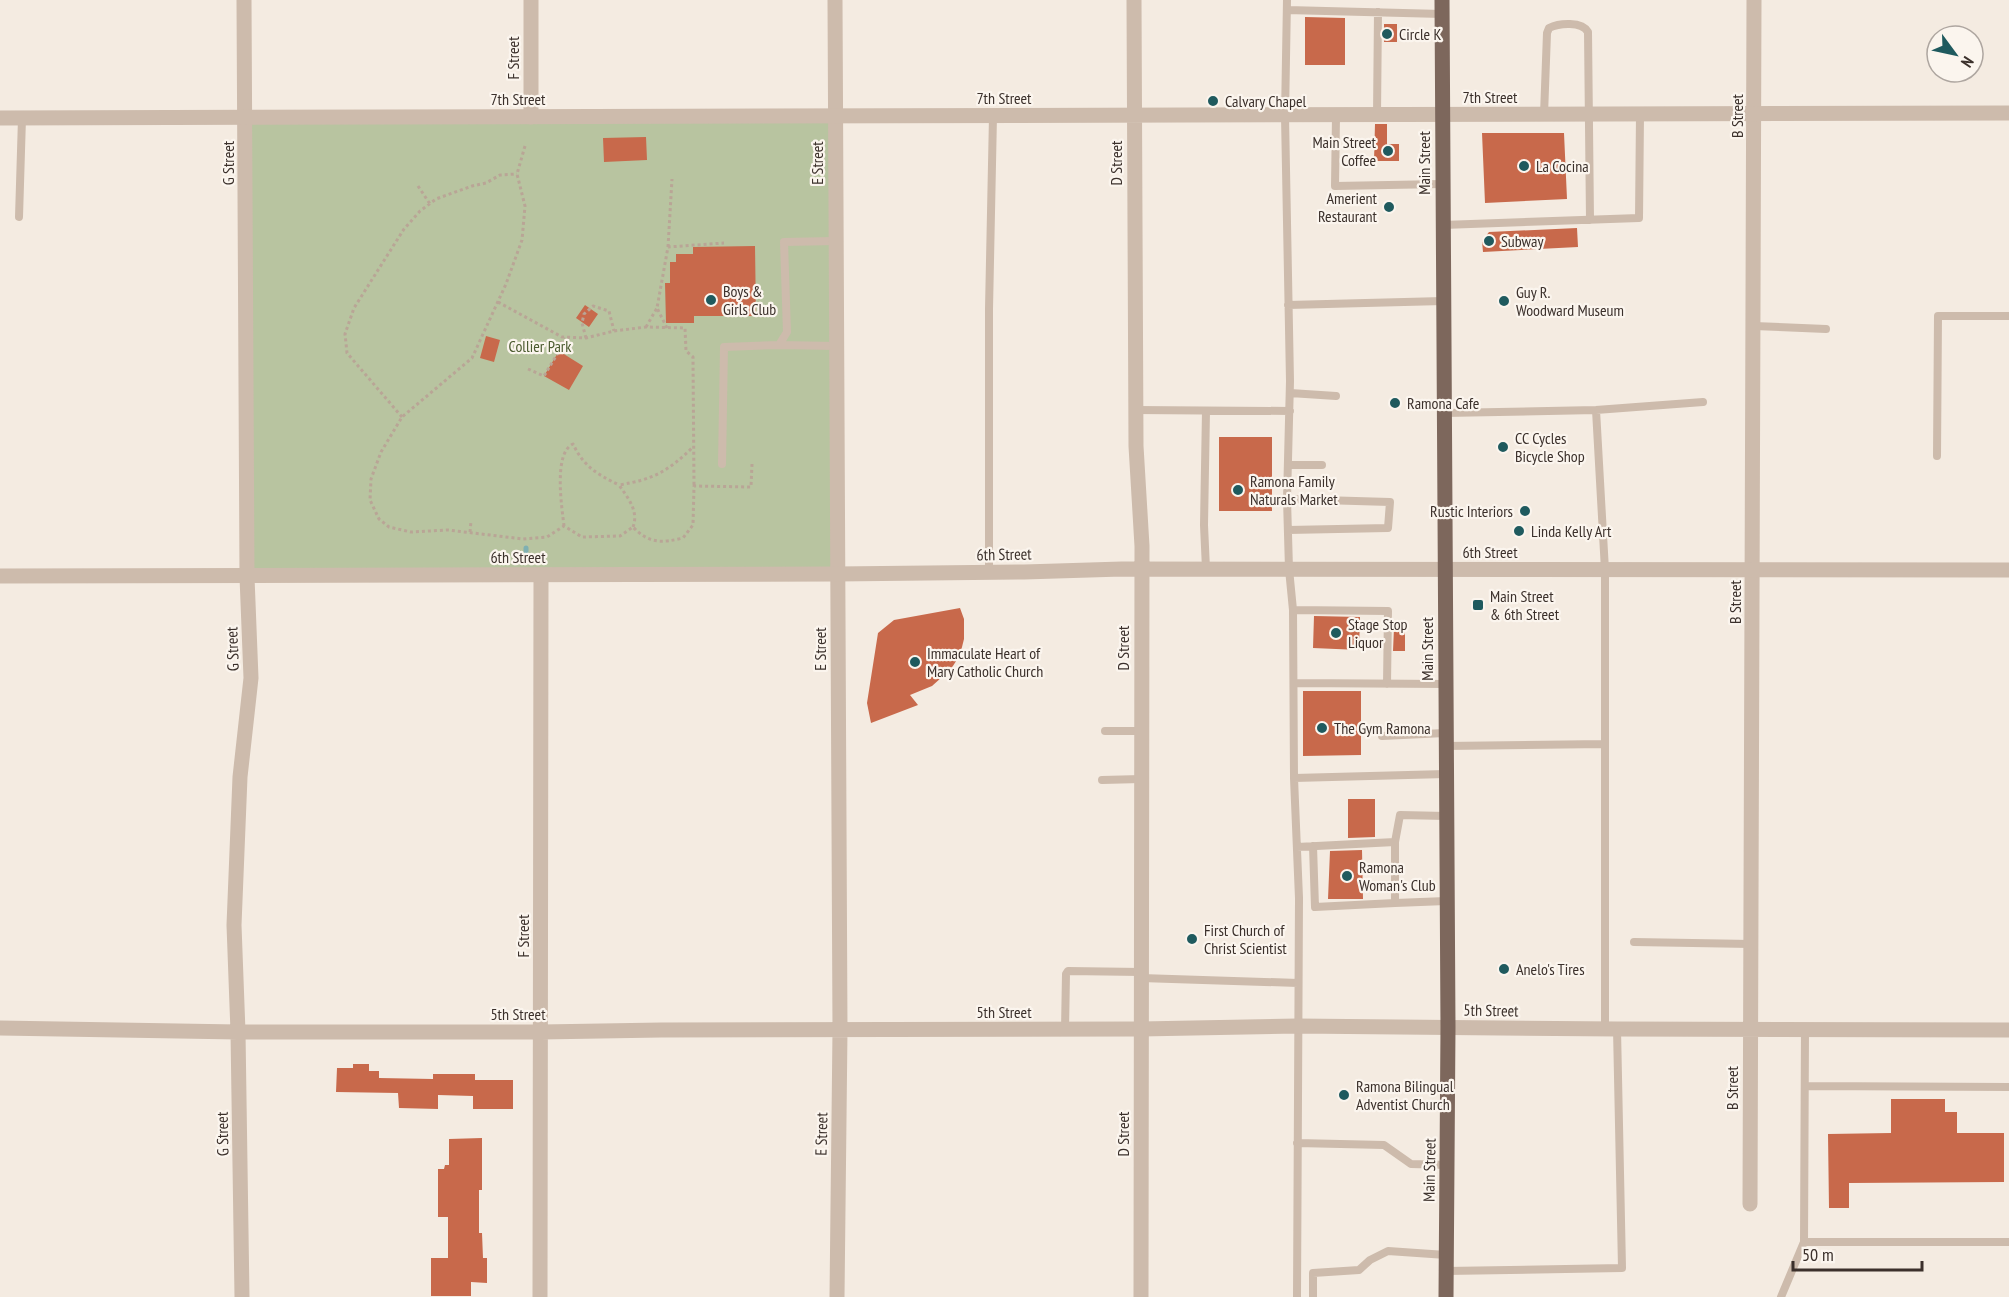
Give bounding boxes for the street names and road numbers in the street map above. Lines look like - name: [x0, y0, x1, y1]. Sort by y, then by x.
- street label: F Street: [503, 36, 523, 80]
- street label: 7th Street: [1462, 87, 1518, 107]
- street label: 7th Street: [976, 88, 1032, 108]
- street label: 7th Street: [490, 89, 546, 109]
- street label: B Street: [1727, 93, 1747, 138]
- street label: Main Street: [1414, 131, 1434, 195]
- street label: G Street: [218, 140, 238, 185]
- street label: D Street: [1106, 140, 1126, 185]
- street label: E Street: [807, 141, 827, 185]
- street label: 6th Street: [1462, 542, 1518, 562]
- street label: 6th Street: [976, 544, 1032, 564]
- street label: 6th Street: [490, 547, 546, 567]
- street label: B Street: [1725, 579, 1745, 624]
- street label: Main Street: [1417, 617, 1437, 681]
- street label: D Street: [1113, 625, 1133, 670]
- street label: G Street: [221, 626, 243, 672]
- street label: E Street: [810, 627, 830, 671]
- street label: F Street: [513, 914, 533, 958]
- street label: 5th Street: [1463, 1000, 1519, 1020]
- street label: 5th Street: [976, 1002, 1032, 1022]
- street label: 5th Street: [490, 1004, 546, 1024]
- street label: B Street: [1722, 1065, 1742, 1110]
- street label: G Street: [212, 1111, 232, 1156]
- street label: D Street: [1113, 1111, 1133, 1156]
- street label: E Street: [811, 1112, 831, 1156]
- street label: Main Street: [1418, 1137, 1440, 1202]

